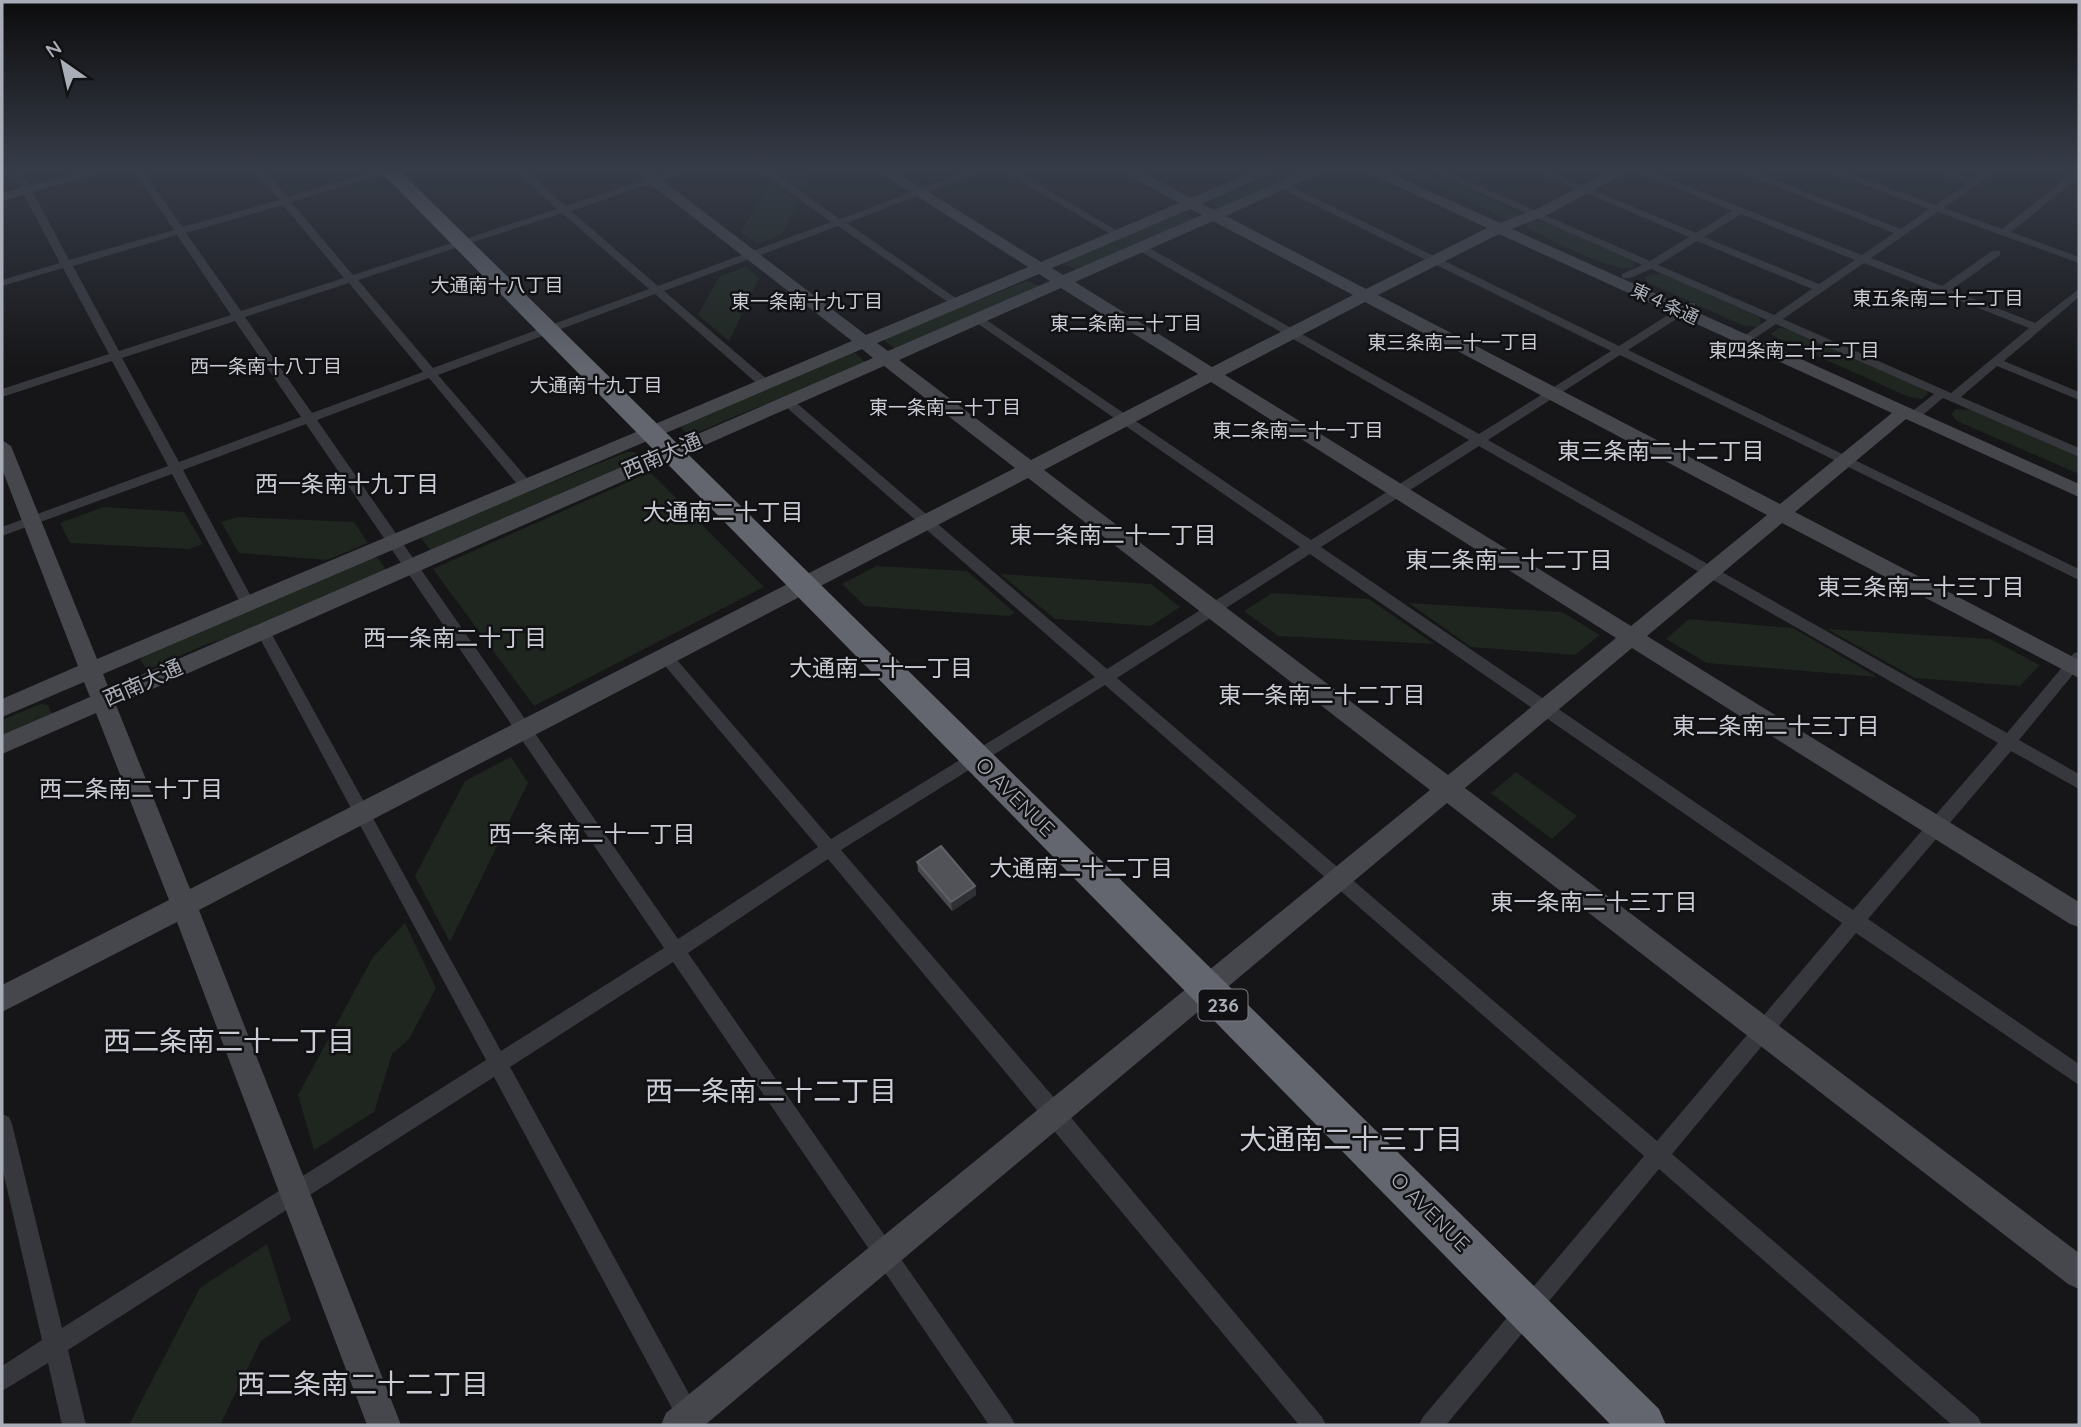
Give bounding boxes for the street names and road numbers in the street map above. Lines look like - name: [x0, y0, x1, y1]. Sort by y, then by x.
- street label: 東４条通: [1628, 278, 1703, 329]
- street label: 西南大通: [618, 427, 705, 483]
- street label: 西南大通: [99, 653, 186, 711]
- street label: O AVENUE: [971, 751, 1061, 841]
- road number: 236: [1198, 990, 1248, 1021]
- street label: O AVENUE: [1386, 1166, 1476, 1256]

